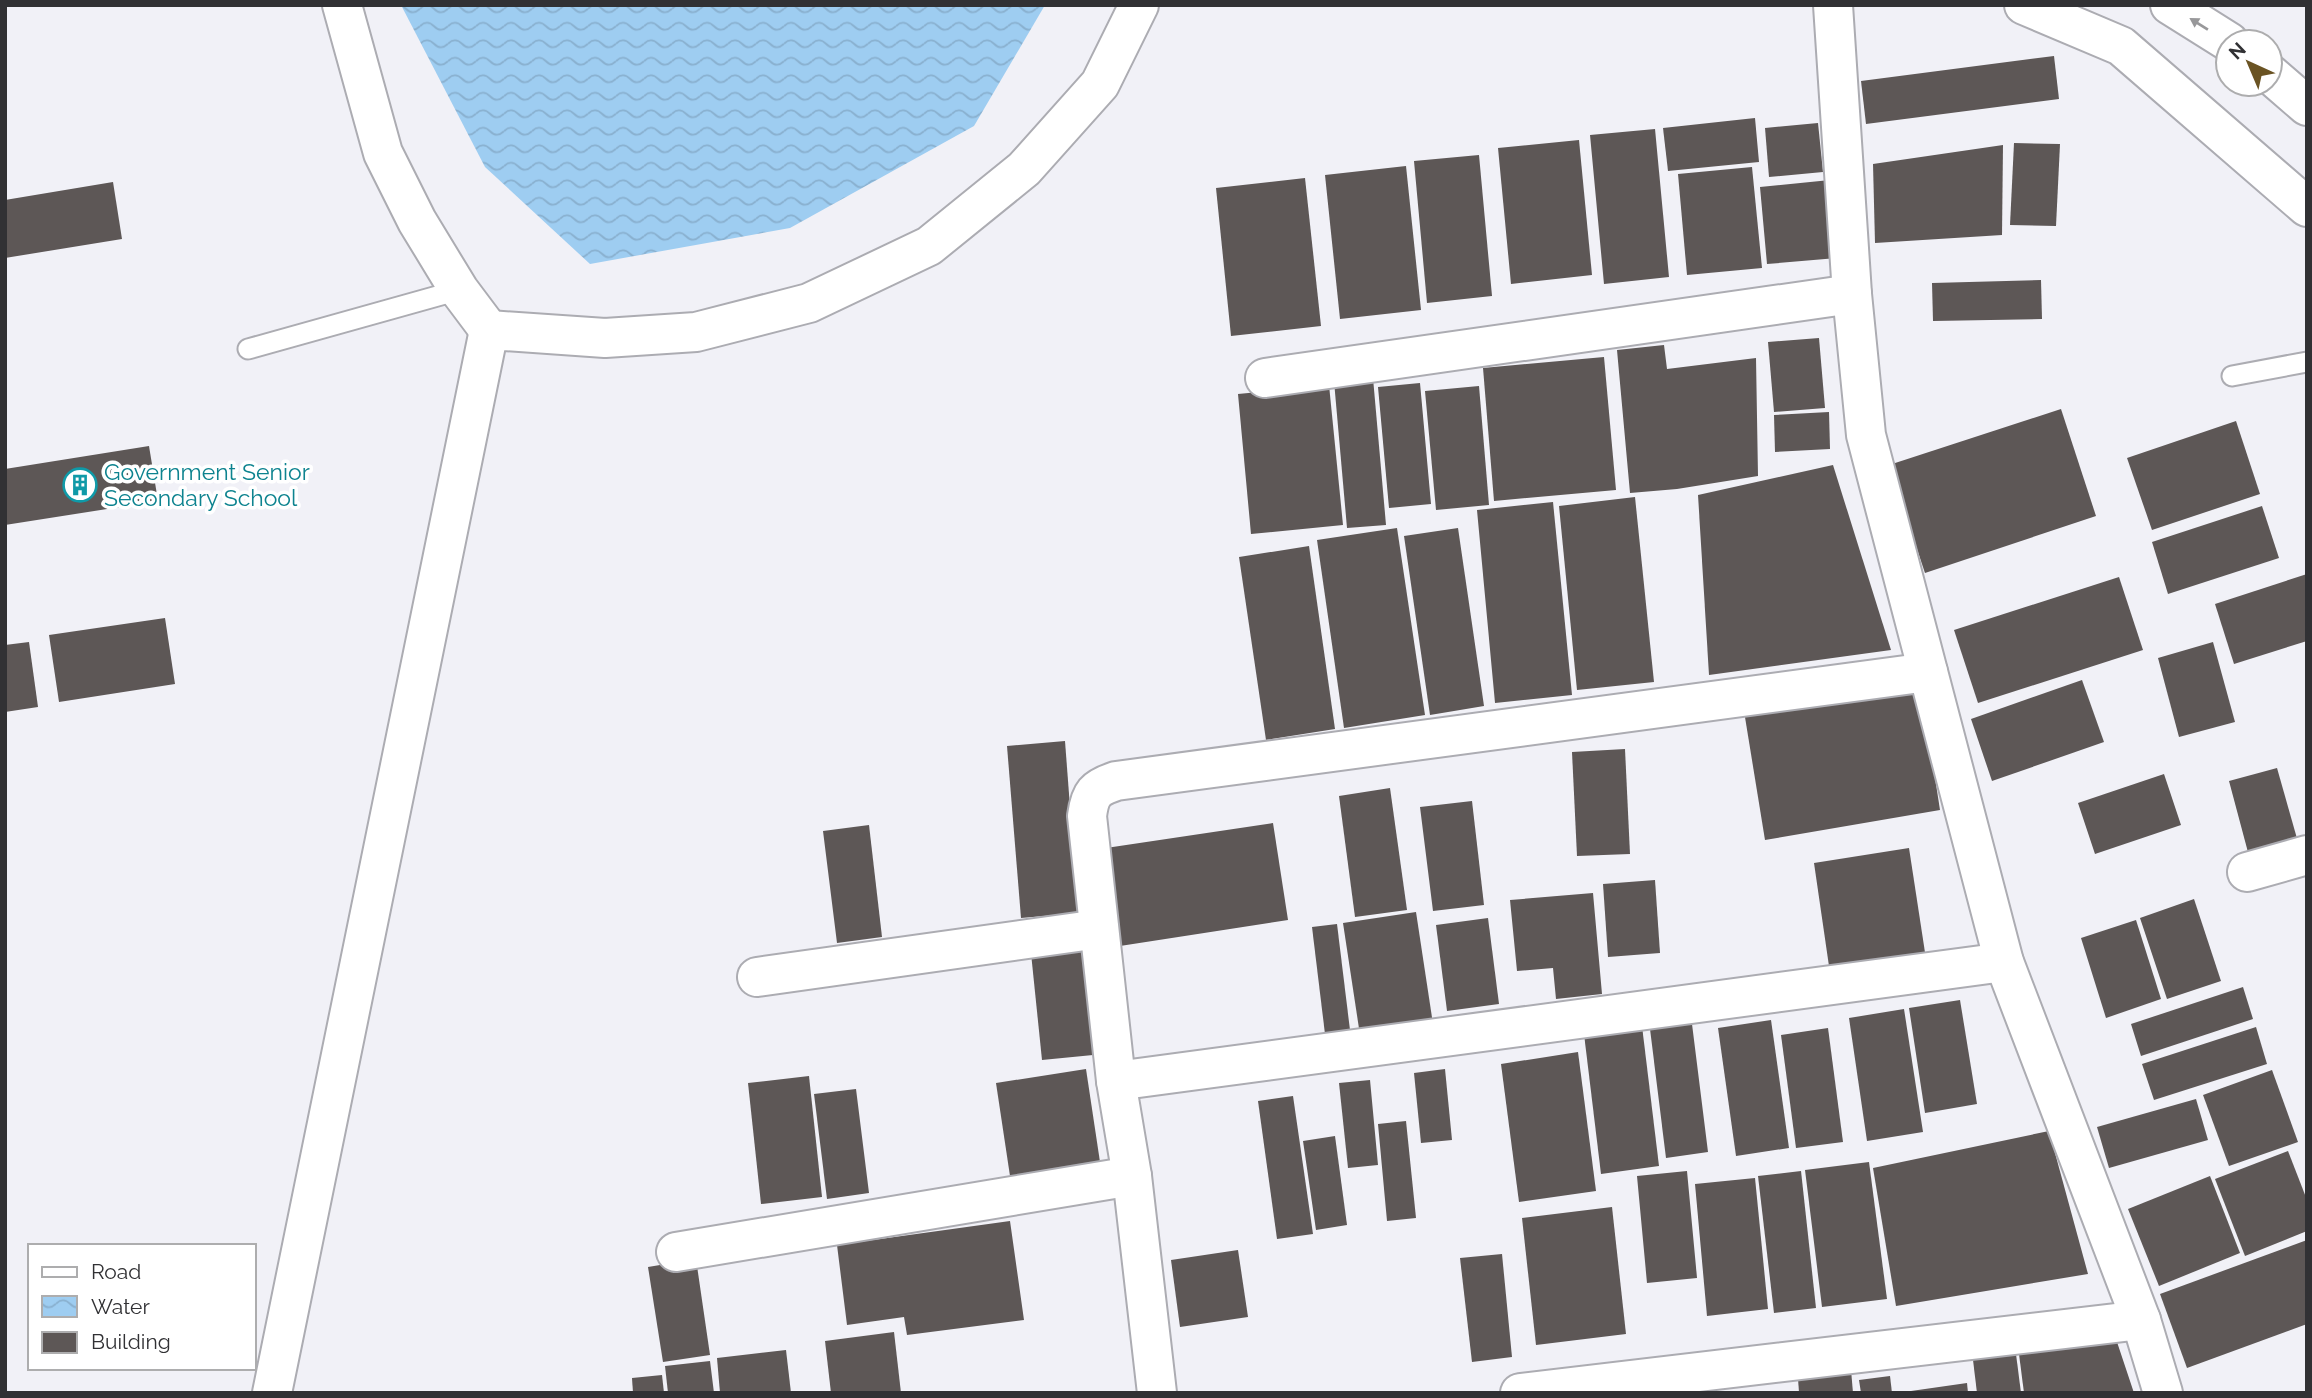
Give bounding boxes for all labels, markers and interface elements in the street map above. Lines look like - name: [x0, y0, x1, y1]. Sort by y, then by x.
- one-way arrow: [2190, 17, 2209, 30]
- north arrow: [2214, 28, 2284, 98]
- text: N: [2224, 38, 2250, 64]
- place label: Government Senior Secondary School: [104, 458, 310, 511]
- building icon: Government Senior Secondary School: [61, 466, 99, 504]
- legend: [28, 1244, 256, 1370]
- text: Road: [91, 1259, 141, 1284]
- text: Water: [91, 1294, 150, 1319]
- text: Building: [91, 1329, 171, 1354]

